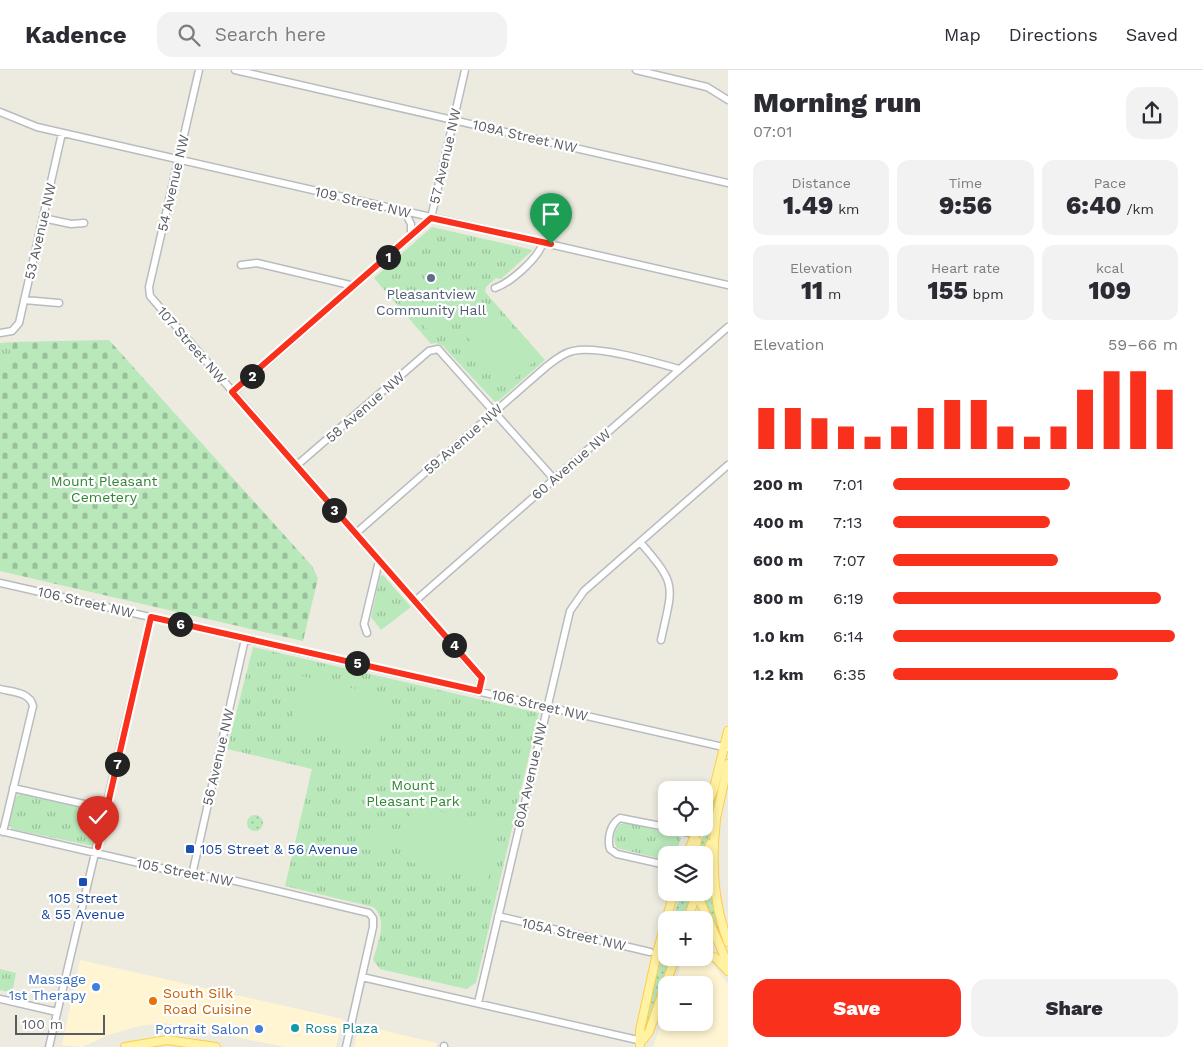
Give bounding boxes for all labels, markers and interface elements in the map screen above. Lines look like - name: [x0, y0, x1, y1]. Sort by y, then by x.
- search box: [157, 12, 507, 57]
- text: Kadence: [25, 21, 127, 49]
- icon: search: [175, 21, 203, 49]
- text: Search here: [215, 23, 326, 46]
- text: Map: [944, 24, 981, 45]
- text: Directions: [1009, 24, 1098, 45]
- text: Saved: [1126, 24, 1178, 45]
- text: Morning run: [753, 86, 921, 119]
- button: share: [1126, 87, 1178, 139]
- street label: 57 Avenue NW: [426, 107, 464, 205]
- street label: 109A Street NW: [471, 116, 579, 156]
- text: 07:01: [753, 122, 793, 141]
- street label: 54 Avenue NW: [154, 133, 192, 233]
- text: Distance: [791, 175, 851, 191]
- text: Time: [949, 175, 982, 191]
- text: Pace: [1094, 175, 1126, 191]
- street label: 53 Avenue NW: [21, 181, 59, 281]
- street label: 109 Street NW: [313, 183, 413, 221]
- text: 1.49: [783, 191, 833, 220]
- text: 9:56: [939, 191, 992, 220]
- text: 6:40: [1066, 191, 1122, 220]
- pin: [530, 193, 572, 244]
- icon: arrive: [537, 200, 565, 228]
- text: km: [833, 201, 859, 217]
- text: /km: [1122, 201, 1154, 217]
- pin: 1: [376, 244, 400, 270]
- text: 1: [385, 249, 392, 265]
- text: Elevation: [790, 260, 852, 276]
- text: Heart rate: [931, 260, 1000, 276]
- text: kcal: [1096, 260, 1124, 276]
- marker: Pleasantview Community Hall: [425, 272, 437, 284]
- text: 11: [801, 276, 823, 305]
- text: 155: [928, 276, 968, 305]
- text: 109: [1088, 276, 1131, 305]
- place label: Pleasantview Community Hall: [376, 286, 487, 318]
- text: m: [823, 286, 841, 302]
- text: bpm: [968, 286, 1003, 302]
- street label: 107 Street NW: [154, 303, 230, 387]
- text: Elevation: [753, 335, 824, 354]
- text: 59–66 m: [1108, 335, 1178, 354]
- pin: 2: [240, 364, 264, 388]
- text: 2: [248, 368, 257, 384]
- street label: 58 Avenue NW: [322, 368, 408, 446]
- street label: 59 Avenue NW: [420, 400, 506, 478]
- street label: 60 Avenue NW: [528, 425, 614, 503]
- park label: Mount Pleasant Cemetery: [51, 473, 157, 505]
- text: 200 m: [753, 475, 803, 494]
- text: 7:01: [833, 475, 863, 494]
- pin: 3: [322, 498, 346, 522]
- text: 3: [330, 502, 339, 518]
- text: 400 m: [753, 513, 804, 532]
- text: 7:13: [833, 513, 862, 532]
- text: 600 m: [753, 551, 803, 570]
- text: 7:07: [833, 551, 865, 570]
- street label: 106 Street NW: [36, 583, 136, 621]
- text: 800 m: [753, 589, 803, 608]
- text: 6:19: [833, 589, 864, 608]
- pin: 6: [168, 612, 192, 636]
- text: 6: [176, 616, 185, 632]
- text: 1.0 km: [753, 627, 804, 646]
- text: 6:14: [833, 627, 863, 646]
- pin: 4: [442, 632, 466, 658]
- text: 4: [450, 637, 459, 653]
- pin: 5: [344, 650, 370, 676]
- text: 5: [353, 655, 362, 671]
- text: 1.2 km: [753, 665, 804, 684]
- text: 6:35: [833, 665, 866, 684]
- street label: 106 Street NW: [490, 686, 590, 724]
- street label: 56 Avenue NW: [199, 707, 237, 807]
- street label: 60A Avenue NW: [510, 721, 550, 829]
- pin: 7: [104, 752, 130, 776]
- text: 7: [113, 756, 122, 772]
- park label: Mount Pleasant Park: [366, 777, 460, 809]
- map controls: [658, 781, 713, 1031]
- button: locate: [658, 781, 713, 836]
- pin: [77, 796, 119, 847]
- icon: check: [84, 803, 112, 831]
- place label: 105 Street & 56 Avenue: [200, 841, 358, 857]
- marker: 105 Street & 56 Avenue: [184, 843, 196, 855]
- button: layers: [658, 846, 713, 901]
- street label: 105 Street NW: [136, 855, 234, 889]
- marker: 105 Street & 55 Avenue: [77, 876, 89, 888]
- place label: 105 Street & 55 Avenue: [41, 890, 125, 922]
- button: +: [658, 911, 713, 966]
- street label: 105A Street NW: [520, 914, 628, 954]
- place label: Massage 1st Therapy: [9, 971, 87, 1003]
- button: −: [658, 976, 713, 1031]
- button: Save: [753, 979, 961, 1037]
- button: Share: [971, 979, 1178, 1037]
- marker: Massage 1st Therapy: [90, 981, 102, 993]
- place label: South Silk Road Cuisine: [163, 985, 252, 1017]
- marker: South Silk Road Cuisine: [147, 995, 159, 1007]
- scale bar: [15, 1012, 105, 1035]
- text: 100 m: [22, 1016, 63, 1032]
- place label: Ross Plaza: [305, 1020, 378, 1036]
- place label: Portrait Salon: [155, 1021, 249, 1037]
- marker: Ross Plaza: [289, 1022, 301, 1034]
- marker: Portrait Salon: [253, 1023, 265, 1035]

